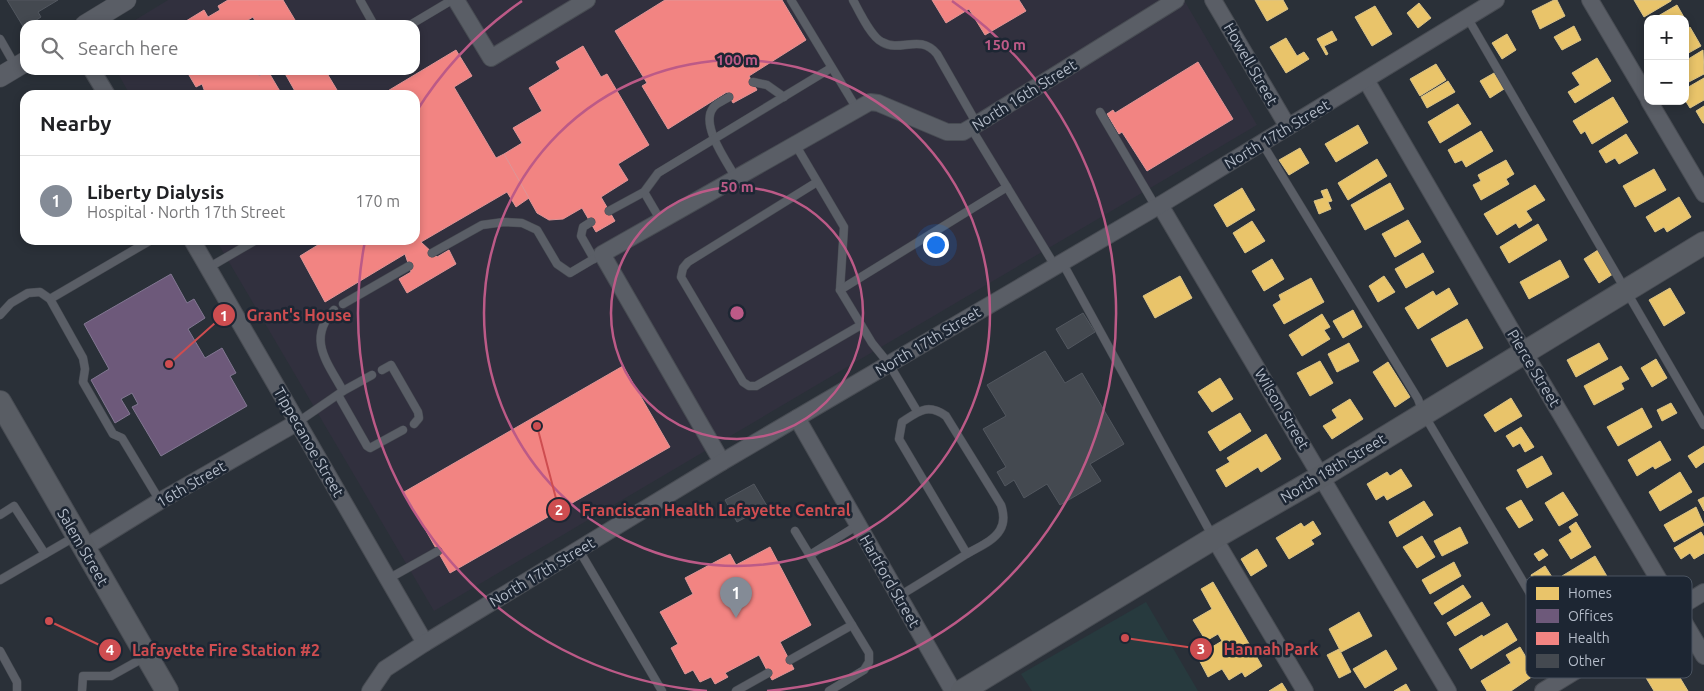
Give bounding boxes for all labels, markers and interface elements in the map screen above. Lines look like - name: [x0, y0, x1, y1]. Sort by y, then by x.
- map controls: [1644, 15, 1689, 105]
- button: +: [1644, 15, 1689, 60]
- search box: [20, 20, 420, 75]
- street label: Howell Street: [1221, 20, 1281, 108]
- icon: search: [38, 34, 66, 62]
- text: 150 m: [984, 36, 1026, 53]
- text: Search here: [78, 37, 178, 59]
- text: 100 m: [716, 51, 758, 68]
- street label: North 16th Street: [969, 56, 1079, 134]
- button: −: [1644, 60, 1689, 105]
- street label: North 17th Street: [1221, 96, 1333, 172]
- text: Nearby: [40, 111, 111, 135]
- text: 50 m: [720, 178, 754, 195]
- text: Liberty Dialysis: [87, 181, 224, 203]
- text: 1: [51, 192, 61, 210]
- text: 170 m: [355, 192, 400, 210]
- text: Hospital · North 17th Street: [87, 203, 285, 221]
- your location: [923, 232, 949, 258]
- callout: Grant's House: [212, 300, 362, 331]
- street label: North 17th Street: [872, 303, 984, 379]
- centre of rings: [728, 304, 746, 322]
- text: Grant's House: [246, 306, 352, 324]
- text: 1: [220, 307, 228, 324]
- street label: Pierce Street: [1504, 326, 1564, 410]
- street label: Wilson Street: [1251, 366, 1313, 452]
- street label: Tippecanoe Street: [271, 384, 347, 500]
- street label: North 18th Street: [1277, 430, 1389, 506]
- street label: 16th Street: [154, 457, 229, 511]
- callout: Franciscan Health Lafayette Central: [546, 495, 861, 526]
- text: 2: [555, 501, 563, 518]
- text: Franciscan Health Lafayette Central: [581, 501, 851, 519]
- street label: Salem Street: [54, 505, 112, 589]
- street label: Hartford Street: [857, 532, 923, 630]
- street label: North 17th Street: [486, 534, 598, 610]
- legend: [1526, 576, 1692, 678]
- pin: 1: [720, 577, 752, 618]
- text: Homes: [1568, 585, 1612, 601]
- text: Offices: [1568, 608, 1613, 624]
- text: Health: [1568, 630, 1610, 646]
- callout: Hannah Park: [1189, 634, 1329, 665]
- callout: Lafayette Fire Station #2: [97, 635, 331, 666]
- text: 3: [1197, 640, 1205, 657]
- text: Hannah Park: [1224, 640, 1318, 658]
- text: 4: [106, 641, 114, 658]
- text: Lafayette Fire Station #2: [132, 641, 320, 659]
- text: Other: [1568, 653, 1606, 669]

